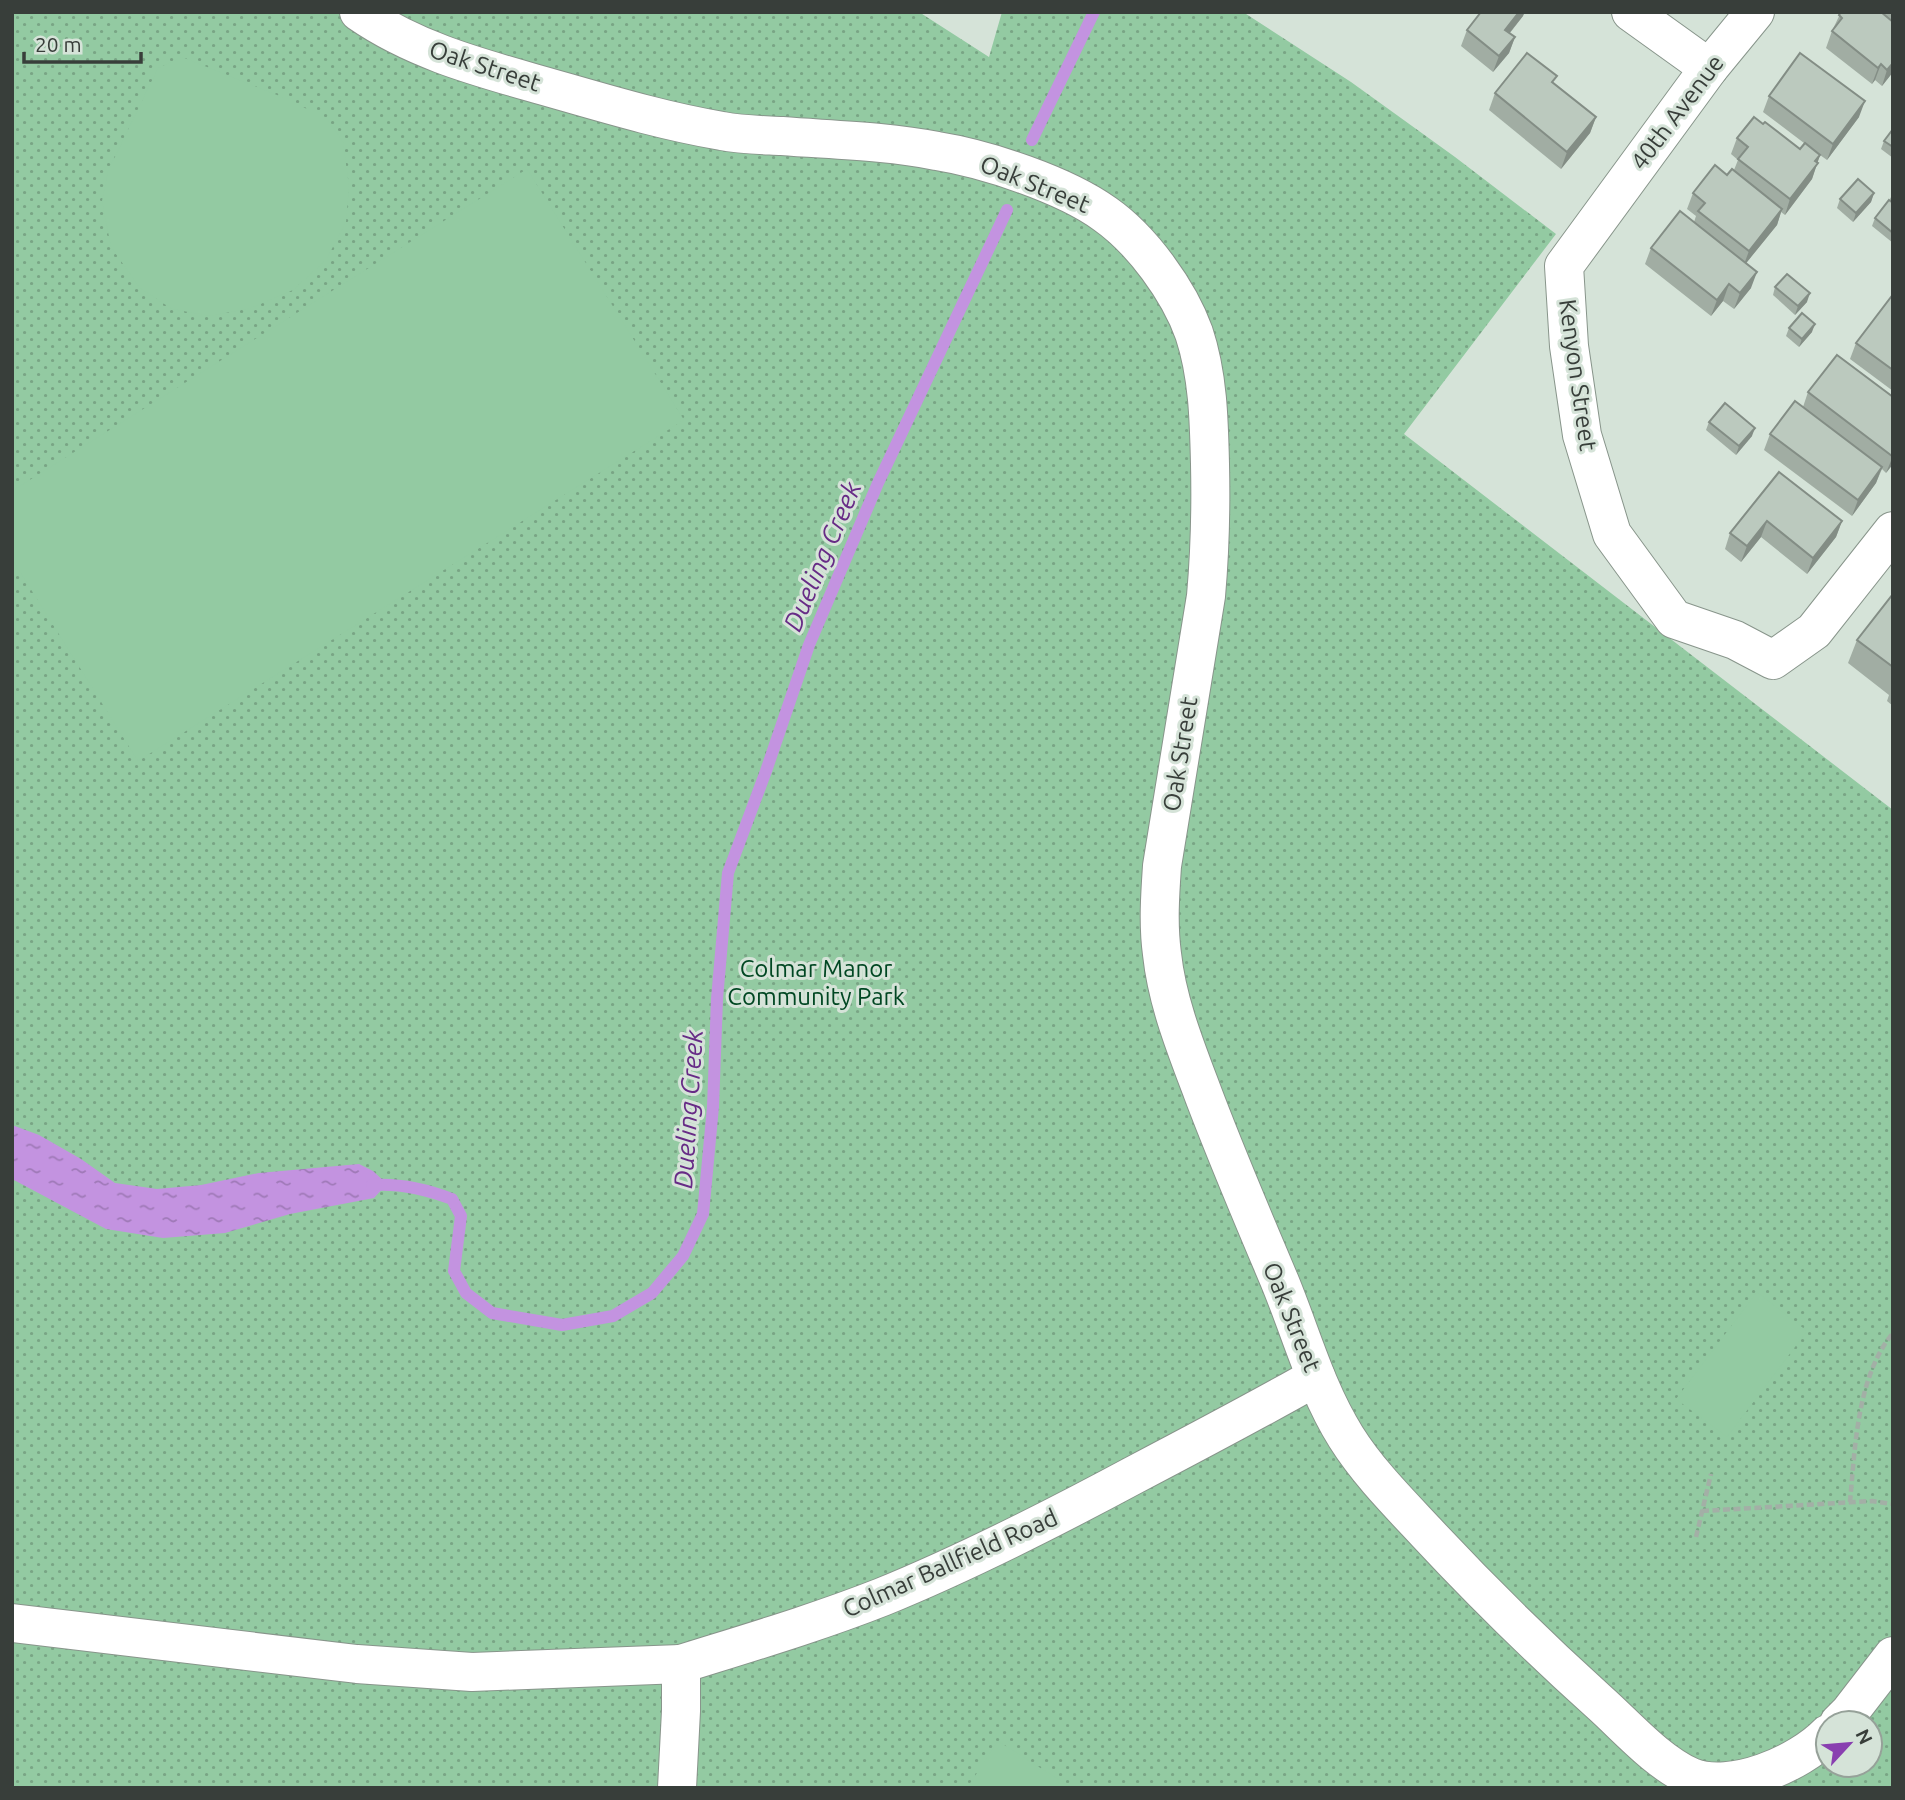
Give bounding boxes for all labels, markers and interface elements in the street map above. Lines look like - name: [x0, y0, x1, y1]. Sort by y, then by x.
- scale bar: [24, 21, 142, 65]
- text: 20 m: [35, 32, 82, 56]
- street label: Oak Street: [426, 35, 545, 97]
- street label: 40th Avenue: [1625, 49, 1729, 175]
- street label: Oak Street: [976, 150, 1094, 218]
- street label: Kenyon Street: [1554, 297, 1602, 453]
- water label: Dueling Creek: [777, 476, 867, 635]
- street label: Oak Street: [1158, 694, 1202, 813]
- park label: Colmar Manor Community Park: [727, 955, 905, 1010]
- water label: Dueling Creek: [668, 1028, 708, 1190]
- street label: Oak Street: [1258, 1258, 1326, 1376]
- street label: Colmar Ballfield Road: [838, 1503, 1062, 1623]
- north arrow: [1814, 1709, 1884, 1779]
- text: N: [1851, 1725, 1877, 1748]

